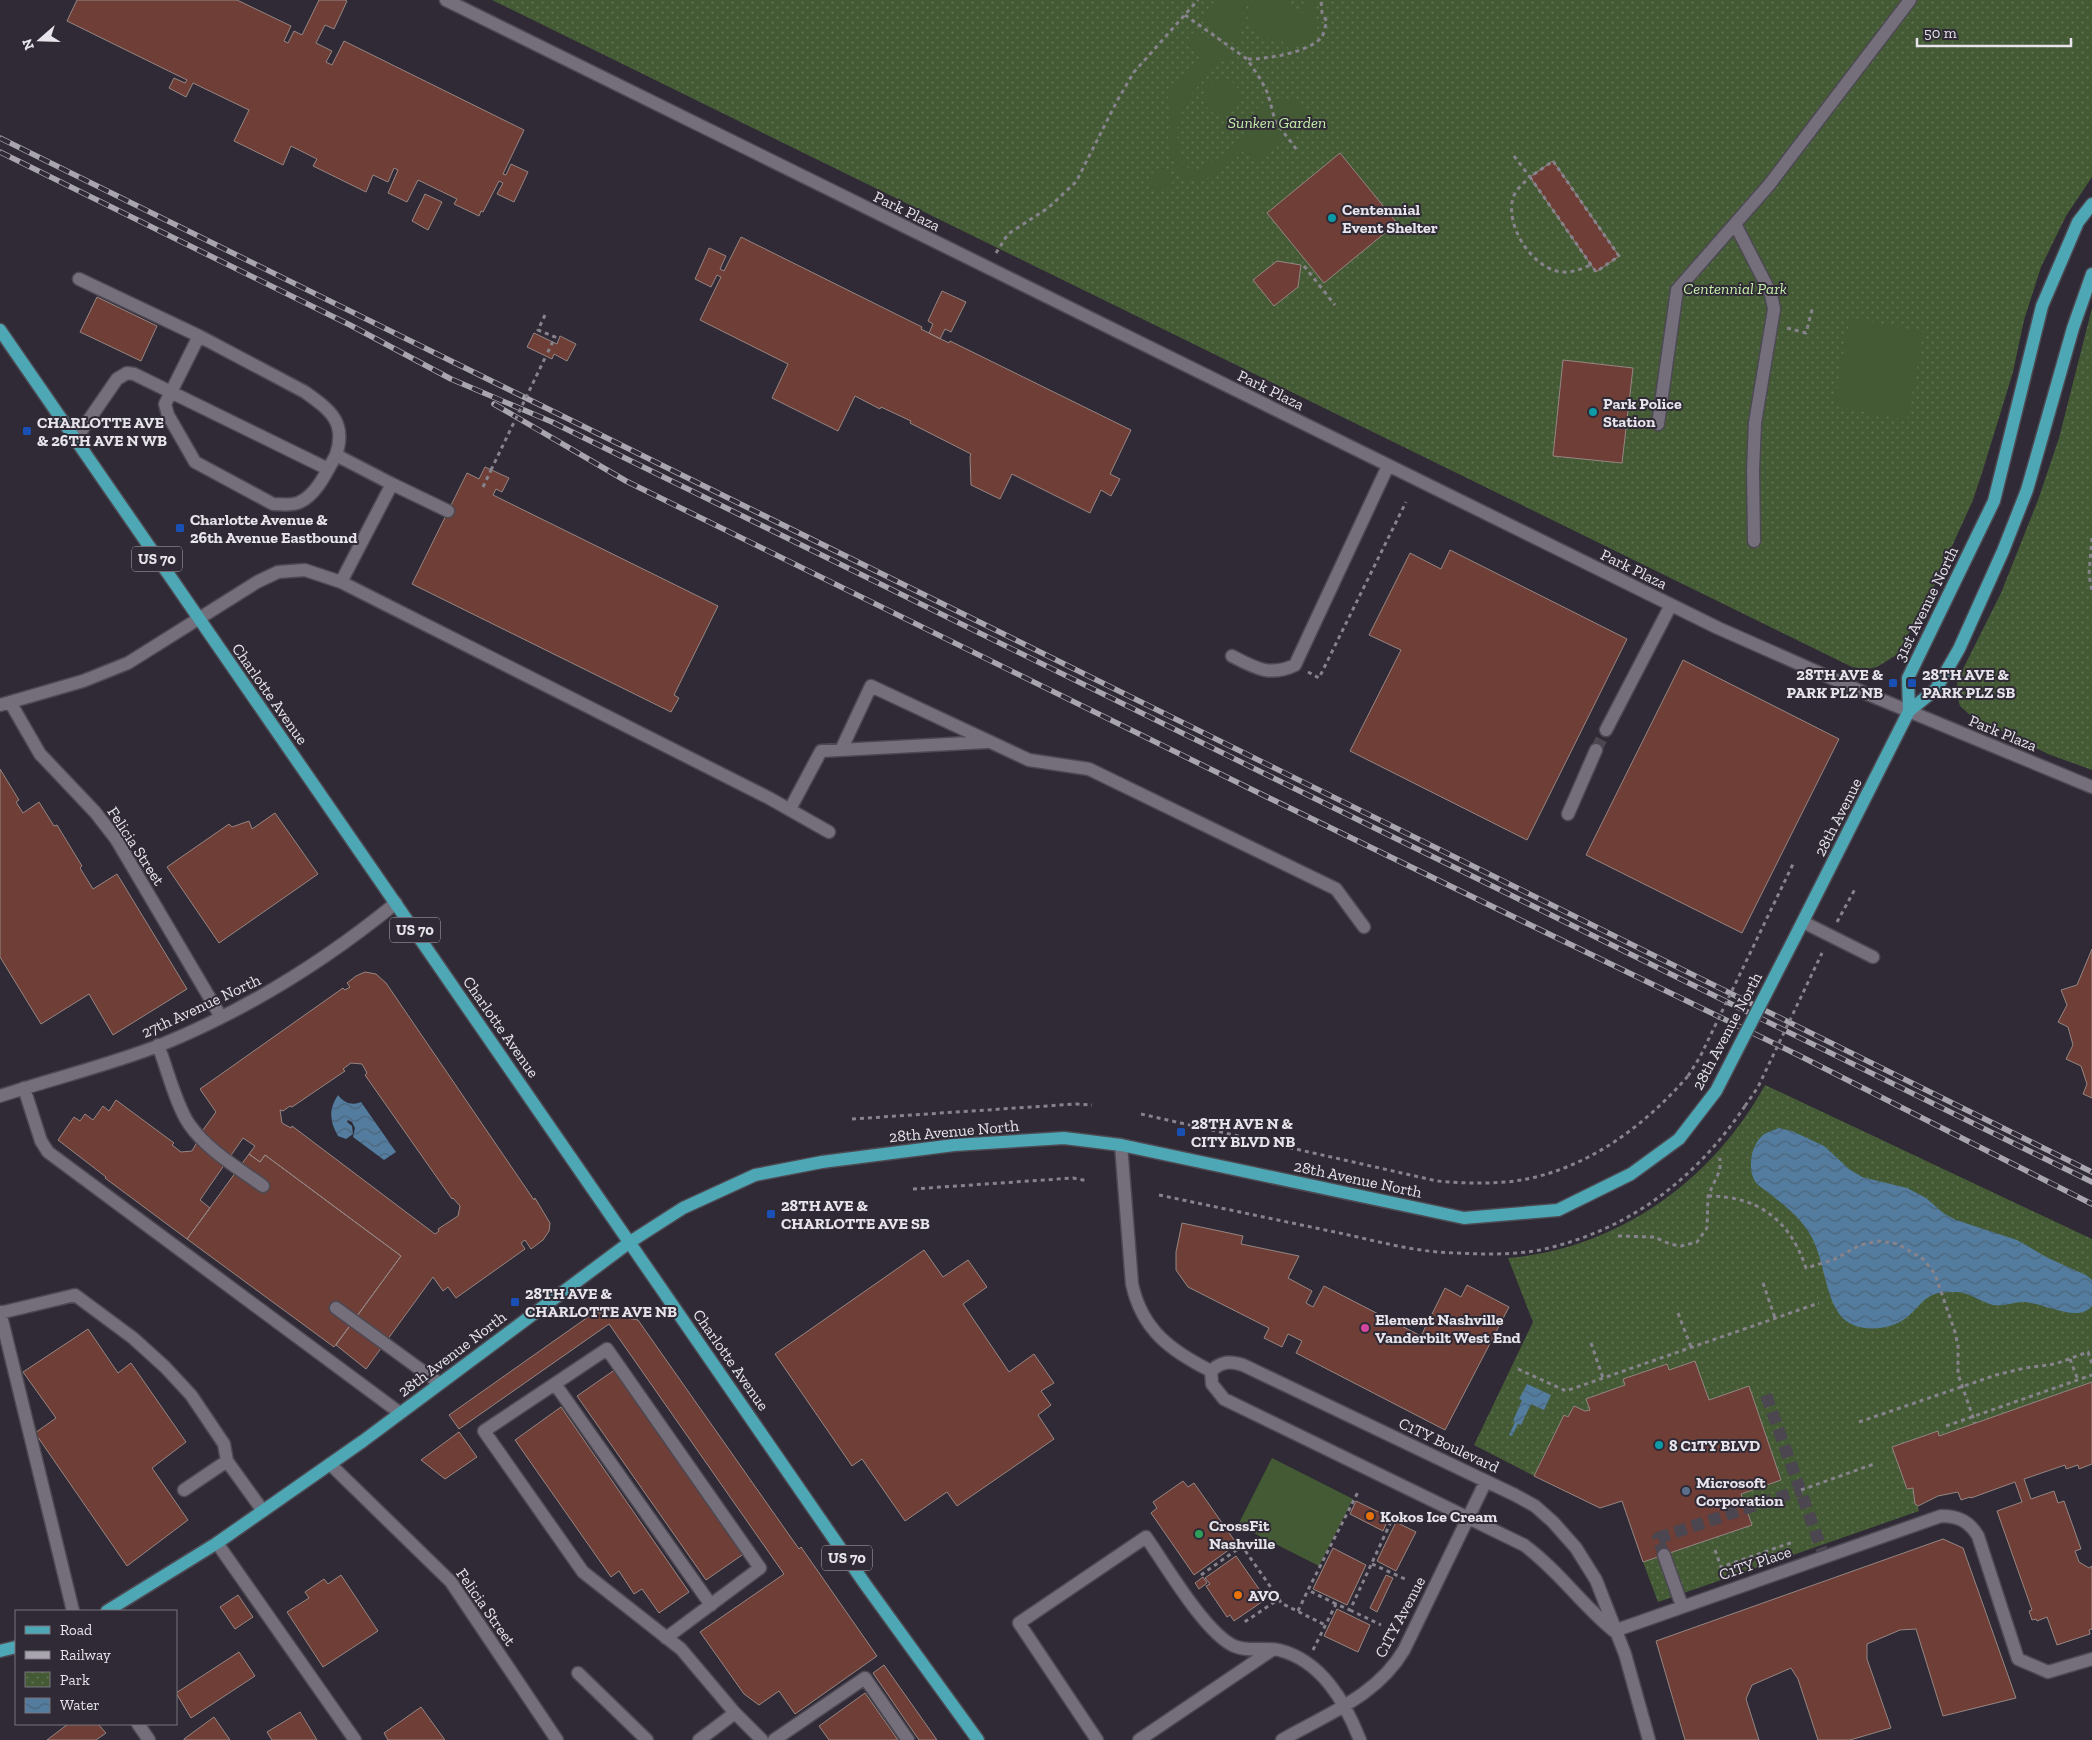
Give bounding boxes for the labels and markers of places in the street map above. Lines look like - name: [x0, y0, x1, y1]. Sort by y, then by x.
- place label: Centennial Event Shelter: [1342, 200, 1438, 237]
- marker: Centennial Event Shelter: [1326, 212, 1338, 224]
- place label: Park Police Station: [1603, 394, 1682, 431]
- marker: Park Police Station: [1587, 406, 1599, 418]
- place label: CHARLOTTE AVE & 26TH AVE N WB: [37, 413, 167, 450]
- marker: CHARLOTTE AVE & 26TH AVE N WB: [21, 425, 33, 437]
- place label: Charlotte Avenue & 26th Avenue Eastbound: [190, 510, 357, 547]
- marker: Charlotte Avenue & 26th Avenue Eastbound: [174, 522, 186, 534]
- place label: 28TH AVE & PARK PLZ NB: [1786, 665, 1883, 702]
- place label: 28TH AVE & PARK PLZ SB: [1922, 665, 2015, 702]
- marker: 28TH AVE & PARK PLZ NB: [1887, 677, 1899, 689]
- marker: 28TH AVE & PARK PLZ SB: [1906, 677, 1918, 689]
- place label: 28TH AVE N & CITY BLVD NB: [1191, 1114, 1295, 1151]
- marker: 28TH AVE N & CITY BLVD NB: [1175, 1126, 1187, 1138]
- place label: 28TH AVE & CHARLOTTE AVE SB: [781, 1196, 930, 1233]
- marker: 28TH AVE & CHARLOTTE AVE SB: [765, 1208, 777, 1220]
- place label: 28TH AVE & CHARLOTTE AVE NB: [525, 1284, 677, 1321]
- marker: 28TH AVE & CHARLOTTE AVE NB: [509, 1296, 521, 1308]
- place label: Element Nashville Vanderbilt West End: [1375, 1310, 1521, 1347]
- marker: Element Nashville Vanderbilt West End: [1359, 1322, 1371, 1334]
- place label: 8 C1TY BLVD: [1669, 1436, 1760, 1455]
- marker: 8 C1TY BLVD: [1653, 1439, 1665, 1451]
- place label: Microsoft Corporation: [1696, 1473, 1784, 1510]
- marker: Microsoft Corporation: [1680, 1485, 1692, 1497]
- place label: Kokos Ice Cream: [1380, 1507, 1497, 1526]
- marker: Kokos Ice Cream: [1364, 1510, 1376, 1522]
- place label: CrossFit Nashville: [1209, 1516, 1275, 1553]
- marker: CrossFit Nashville: [1193, 1528, 1205, 1540]
- place label: AVO: [1248, 1586, 1280, 1605]
- marker: AVO: [1232, 1589, 1244, 1601]

